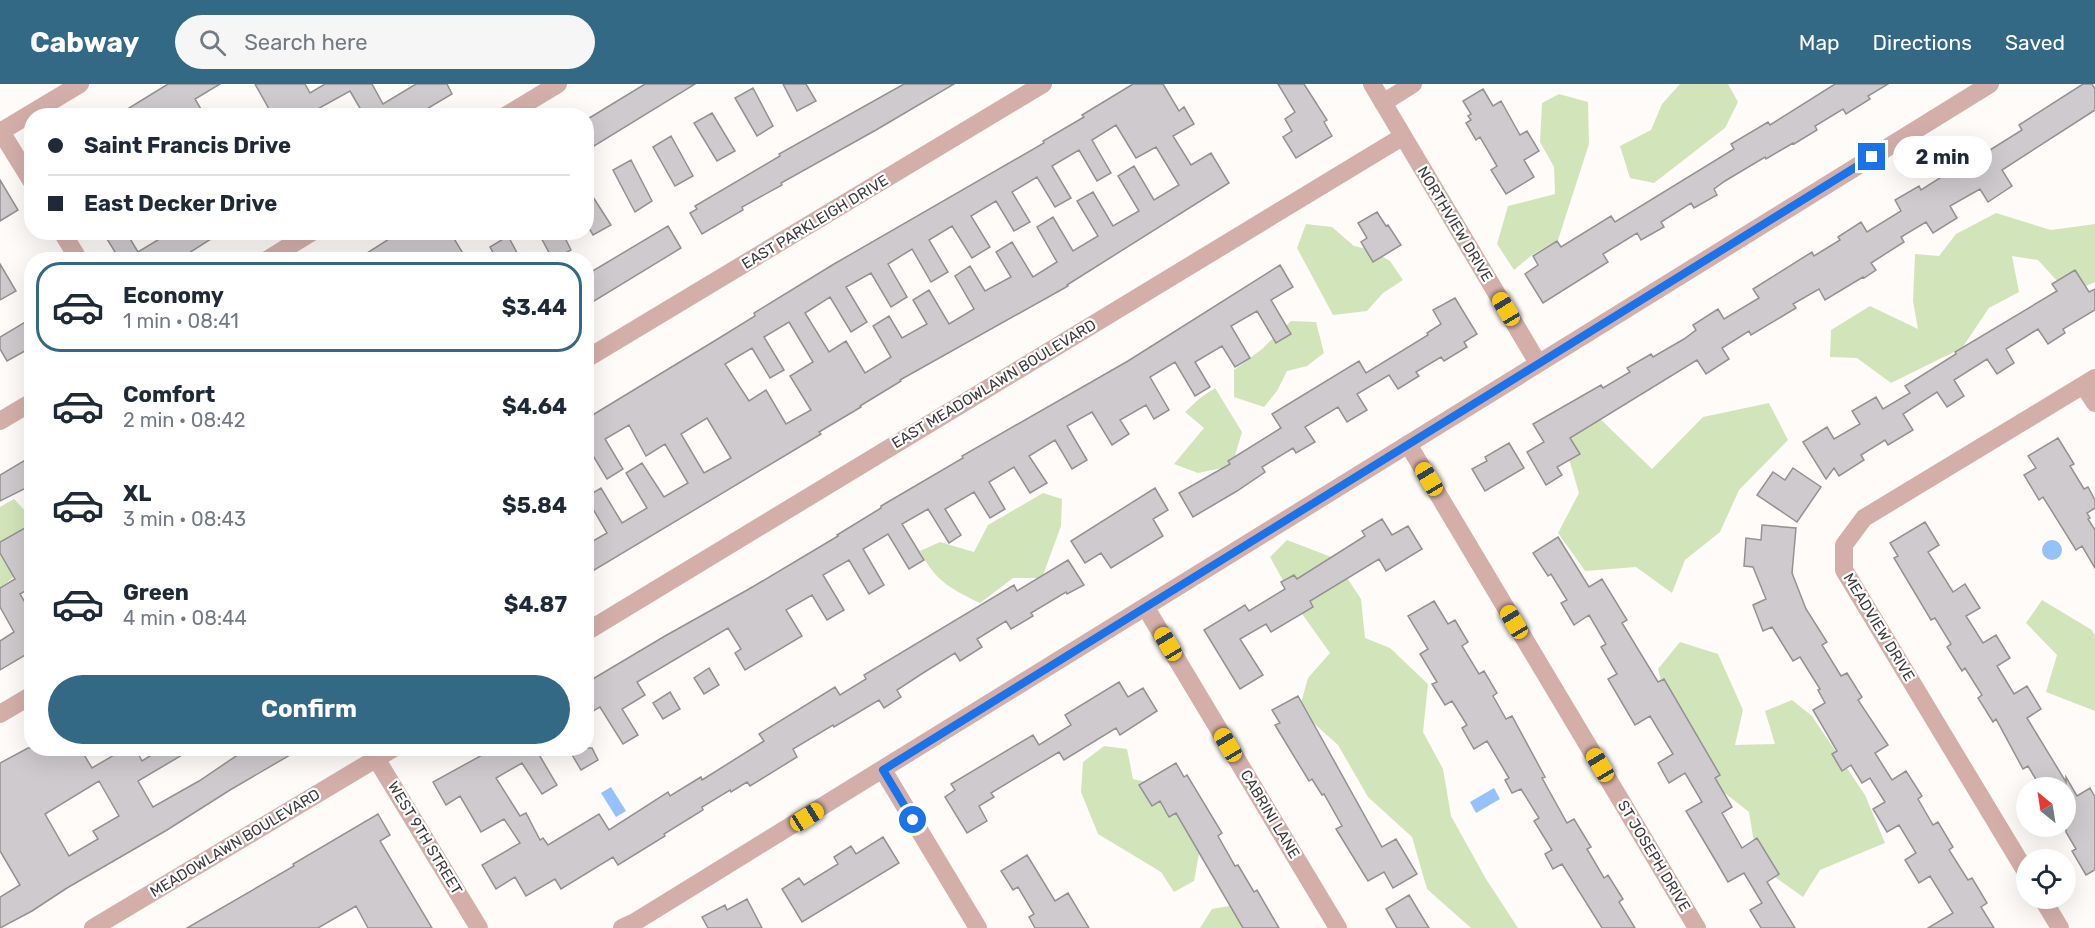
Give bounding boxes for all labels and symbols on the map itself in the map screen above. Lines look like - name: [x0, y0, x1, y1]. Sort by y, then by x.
- callout: 2 min: [1893, 136, 1992, 178]
- route end: [1858, 143, 1885, 170]
- street label: NORTHVIEW DRIVE: [1413, 163, 1497, 285]
- street label: EAST PARKLEIGH DRIVE: [739, 171, 891, 273]
- car: [1489, 289, 1523, 329]
- street label: EAST MEADOWLAWN BOULEVARD: [889, 316, 1099, 452]
- car: [1412, 459, 1446, 499]
- street label: MEADVIEW DRIVE: [1840, 570, 1918, 684]
- car: [1497, 602, 1531, 642]
- car: [1151, 624, 1185, 664]
- car: [1211, 725, 1245, 765]
- car: [1583, 745, 1617, 785]
- street label: CABRINI LANE: [1237, 766, 1303, 862]
- north arrow: [2016, 777, 2076, 837]
- street label: WEST 9TH STREET: [384, 778, 466, 898]
- street label: MEADOWLAWN BOULEVARD: [147, 785, 323, 901]
- street label: ST JOSEPH DRIVE: [1614, 797, 1694, 915]
- car: [787, 800, 827, 834]
- route start: [899, 806, 926, 833]

